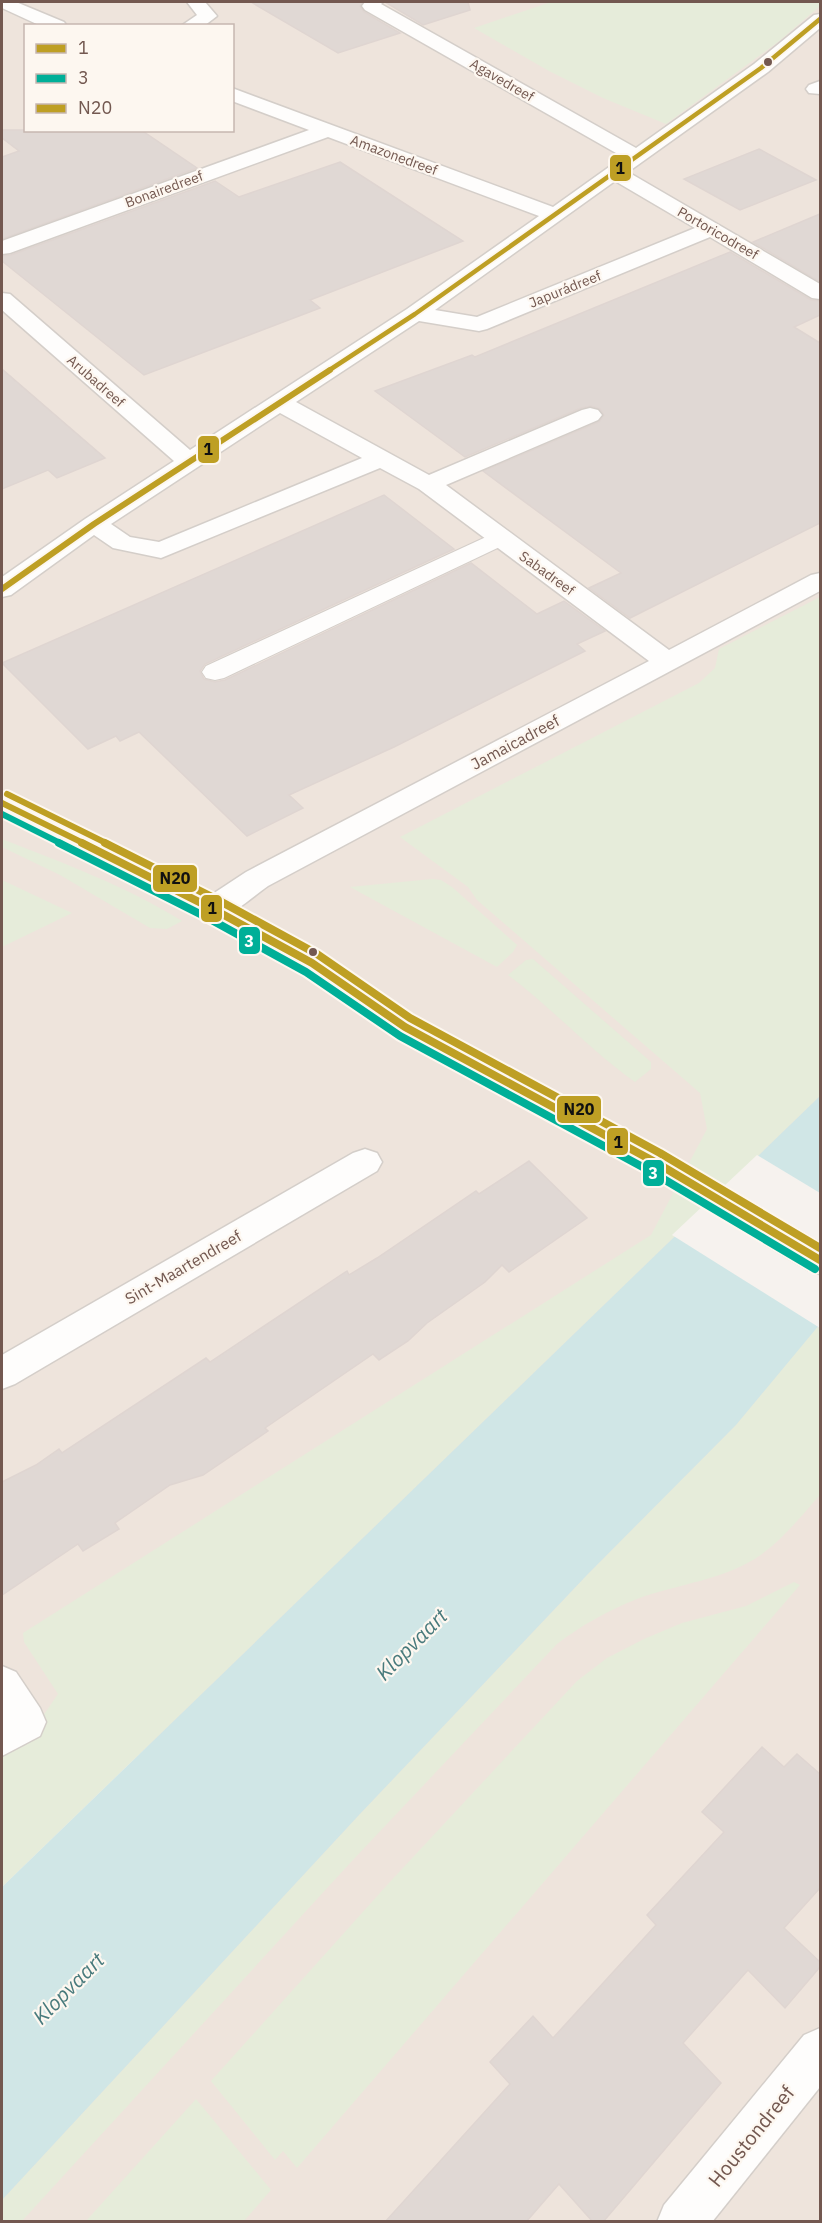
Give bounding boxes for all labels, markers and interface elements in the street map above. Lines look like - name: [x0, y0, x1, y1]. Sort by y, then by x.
- legend: [24, 24, 234, 132]
- text: 1: [78, 36, 89, 59]
- street label: Agavedreef: [467, 54, 538, 106]
- unlabelled marker: [762, 56, 774, 68]
- text: 3: [78, 66, 89, 89]
- text: N20: [78, 96, 112, 119]
- street label: Amazonedreef: [348, 131, 441, 179]
- line badge: 1: [609, 154, 632, 182]
- text: 1: [615, 158, 625, 178]
- street label: Bonairedreef: [123, 166, 206, 211]
- street label: Portoricodreef: [674, 203, 762, 264]
- street label: Japurádreef: [526, 266, 604, 312]
- street label: Arubadreef: [63, 351, 129, 411]
- line badge: 1: [197, 435, 220, 464]
- text: 1: [203, 439, 213, 459]
- street label: Sabadreef: [516, 547, 579, 599]
- street label: Jamaicadreef: [467, 710, 563, 774]
- line badge: N20: [152, 864, 198, 893]
- text: N20: [160, 868, 191, 888]
- line badge: 1: [200, 894, 223, 923]
- text: 1: [207, 898, 217, 918]
- line badge: 3: [238, 926, 261, 955]
- text: 3: [244, 931, 254, 951]
- unlabelled marker: [307, 946, 319, 958]
- line badge: N20: [556, 1095, 602, 1124]
- text: N20: [564, 1099, 595, 1119]
- line badge: 1: [606, 1127, 629, 1156]
- text: 1: [613, 1132, 623, 1152]
- line badge: 3: [642, 1159, 665, 1187]
- text: 3: [648, 1163, 658, 1183]
- street label: Sint-Maartendreef: [121, 1226, 245, 1308]
- water label: Klopvaart: [369, 1601, 454, 1686]
- water label: Klopvaart: [26, 1945, 111, 2030]
- street label: Houstondreef: [702, 2079, 801, 2192]

